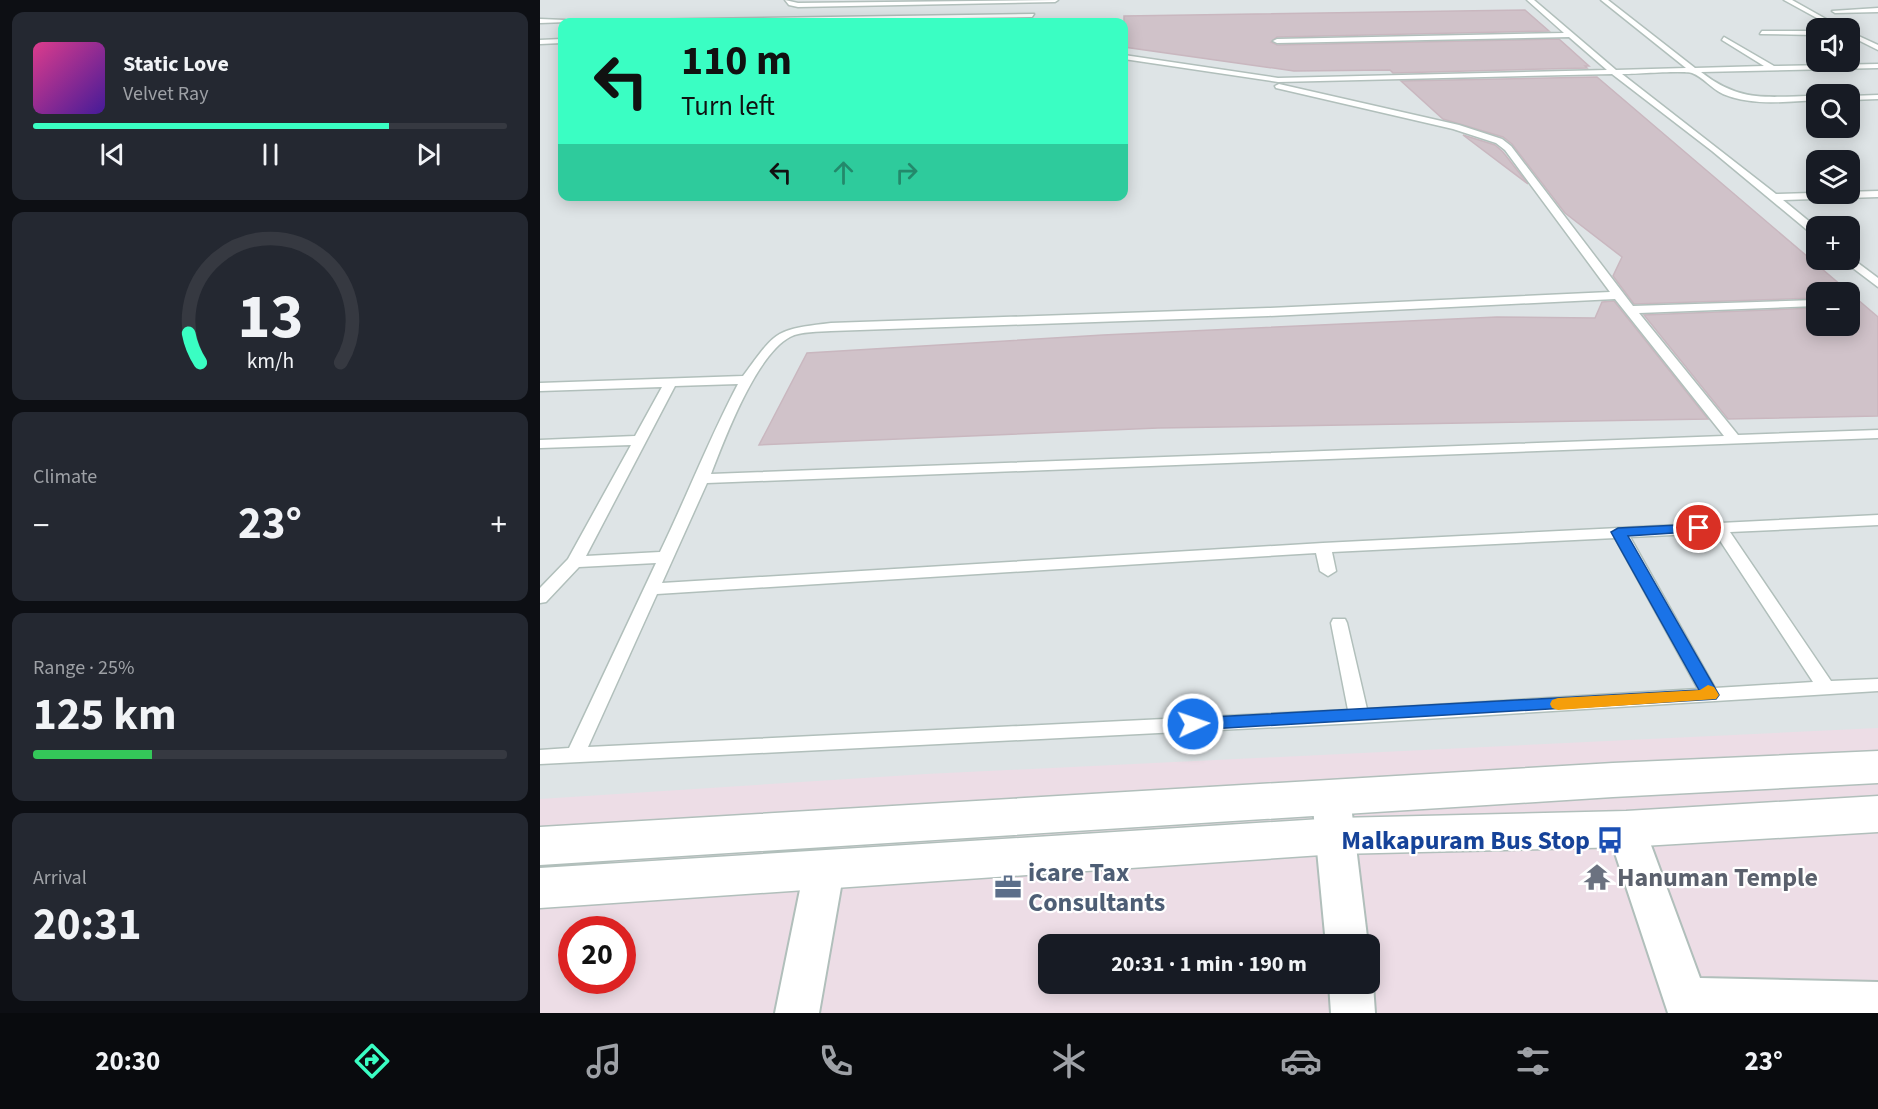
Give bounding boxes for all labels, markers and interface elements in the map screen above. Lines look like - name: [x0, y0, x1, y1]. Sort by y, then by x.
- map controls: [1806, 18, 1860, 336]
- button: sound: [1806, 18, 1860, 72]
- text: 110 m: [681, 31, 792, 91]
- icon: left: [582, 42, 660, 120]
- text: Static Love: [123, 48, 229, 80]
- text: Velvet Ray: [123, 80, 209, 108]
- button: search: [1806, 84, 1860, 138]
- text: Turn left: [681, 87, 775, 126]
- icon: previous: [96, 138, 129, 171]
- icon: pause: [254, 138, 287, 171]
- icon: next: [412, 138, 445, 171]
- button: layers: [1806, 150, 1860, 204]
- icon: left: [764, 156, 797, 189]
- icon: ahead: [827, 156, 860, 189]
- icon: right: [890, 156, 923, 189]
- button: +: [1806, 216, 1860, 270]
- text: 13: [237, 273, 303, 362]
- button: −: [1806, 282, 1860, 336]
- text: km/h: [246, 347, 294, 378]
- text: Climate: [33, 463, 97, 491]
- text: 23°: [238, 492, 302, 556]
- text: −: [33, 502, 49, 549]
- text: +: [491, 502, 507, 549]
- pin: [1673, 502, 1724, 553]
- icon: arrive: [1682, 511, 1715, 544]
- text: Range · 25%: [33, 654, 134, 682]
- text: 125 km: [33, 683, 177, 747]
- position arrow: [1161, 692, 1225, 756]
- place label: Malkapuram Bus Stop: [1341, 822, 1590, 859]
- bus stop icon: Malkapuram Bus Stop: [1595, 825, 1625, 855]
- place label: icare Tax Consultants: [1028, 854, 1165, 921]
- place label: Hanuman Temple: [1617, 859, 1818, 896]
- temple icon: Hanuman Temple: [1582, 862, 1612, 892]
- text: Arrival: [33, 864, 87, 892]
- office icon: icare Tax Consultants: [993, 872, 1023, 902]
- text: 20:31: [33, 893, 142, 957]
- speed limit sign: 20: [558, 916, 636, 994]
- text: 20:31 · 1 min · 190 m: [1111, 948, 1307, 980]
- icon: directions: [351, 1040, 393, 1082]
- icon: music: [583, 1040, 625, 1082]
- icon: phone: [815, 1040, 857, 1082]
- icon: climate: [1048, 1040, 1090, 1082]
- icon: car: [1280, 1040, 1322, 1082]
- icon: filters: [1512, 1040, 1554, 1082]
- text: 20:30: [95, 1042, 160, 1081]
- text: 23°: [1744, 1042, 1783, 1081]

